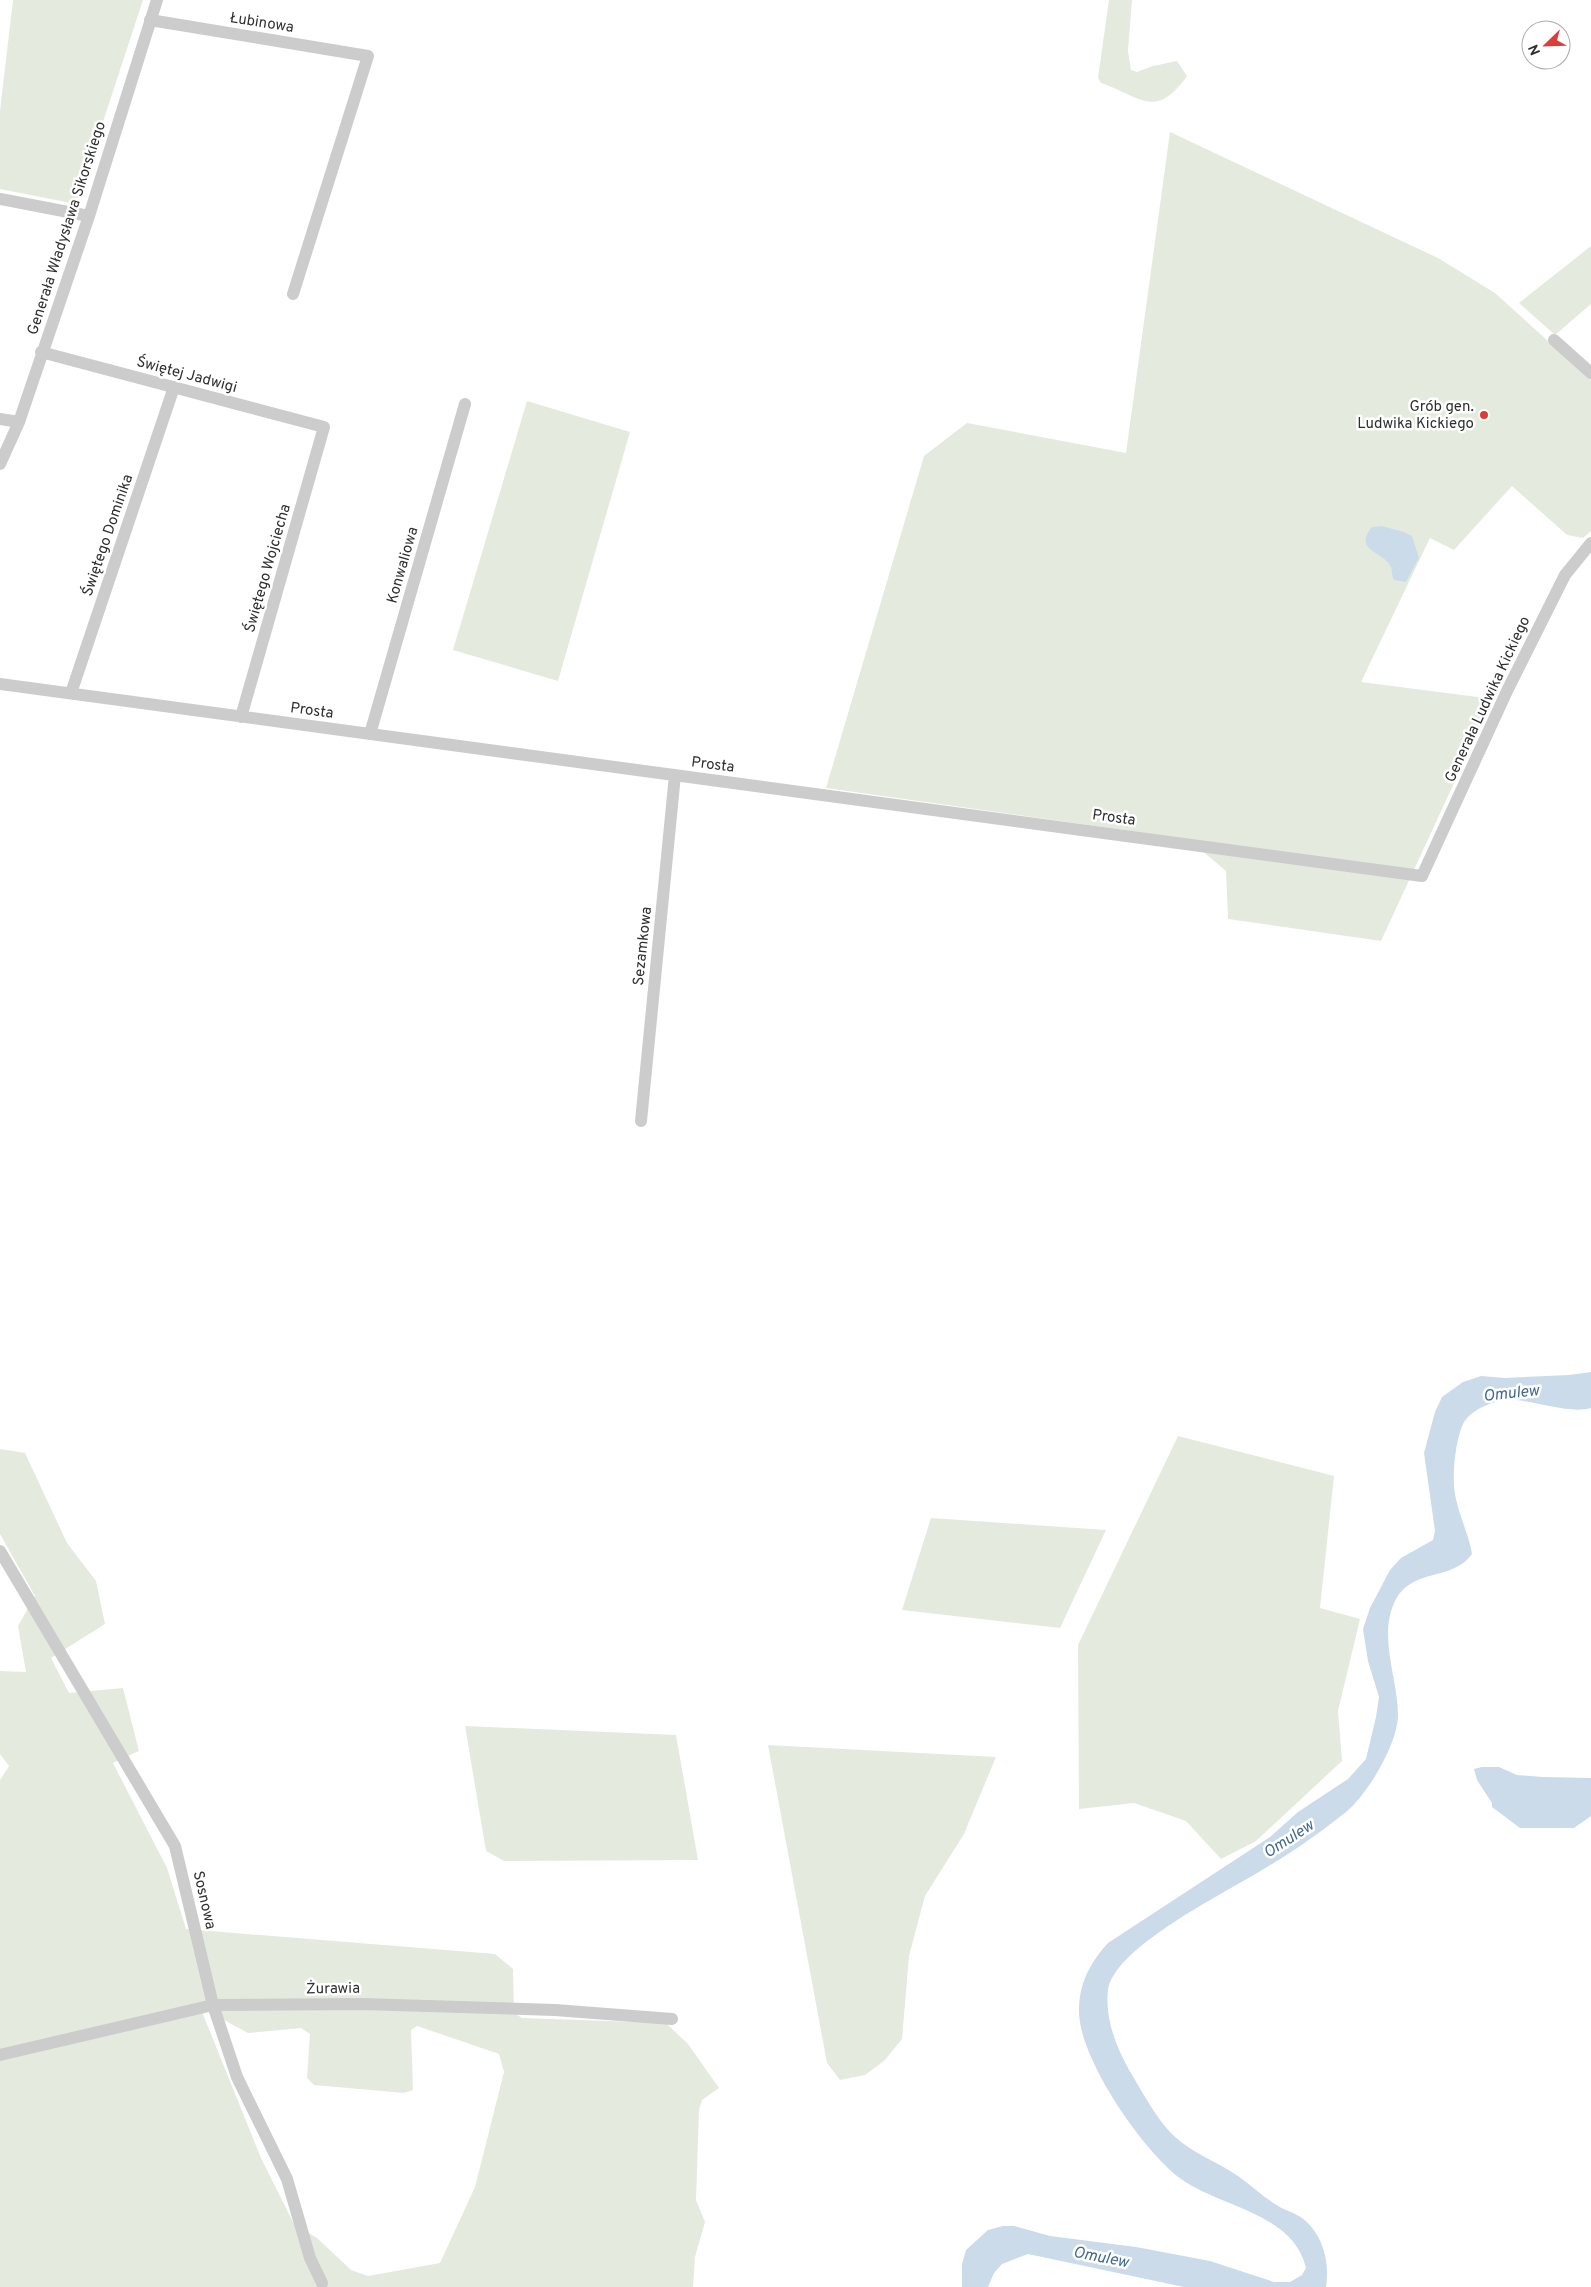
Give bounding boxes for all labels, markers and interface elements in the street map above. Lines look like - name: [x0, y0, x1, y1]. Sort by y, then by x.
- street label: Łubinowa: [228, 9, 295, 38]
- north arrow: [1521, 20, 1571, 70]
- text: N: [1526, 42, 1545, 57]
- street label: Generała Władysława Sikorskiego: [24, 119, 111, 338]
- street label: Świętej Jadwigi: [134, 351, 240, 398]
- place label: Grób gen. Ludwika Kickiego: [1357, 398, 1474, 434]
- marker: Grób gen. Ludwika Kickiego: [1478, 409, 1490, 421]
- street label: Świętego Dominika: [77, 471, 138, 599]
- street label: Świętego Wojciecha: [239, 501, 296, 635]
- street label: Konwaliowa: [383, 525, 423, 606]
- street label: Generała Ludwika Kickiego: [1441, 614, 1535, 786]
- street label: Prosta: [289, 699, 335, 724]
- street label: Prosta: [690, 753, 736, 778]
- street label: Prosta: [1091, 806, 1137, 831]
- street label: Sezamkowa: [630, 906, 657, 987]
- water label: Omulew: [1482, 1381, 1541, 1407]
- water label: Omulew: [1260, 1815, 1319, 1863]
- street label: Sosnowa: [188, 1869, 219, 1931]
- street label: Żurawia: [306, 1979, 360, 1999]
- water label: Omulew: [1071, 2243, 1131, 2273]

